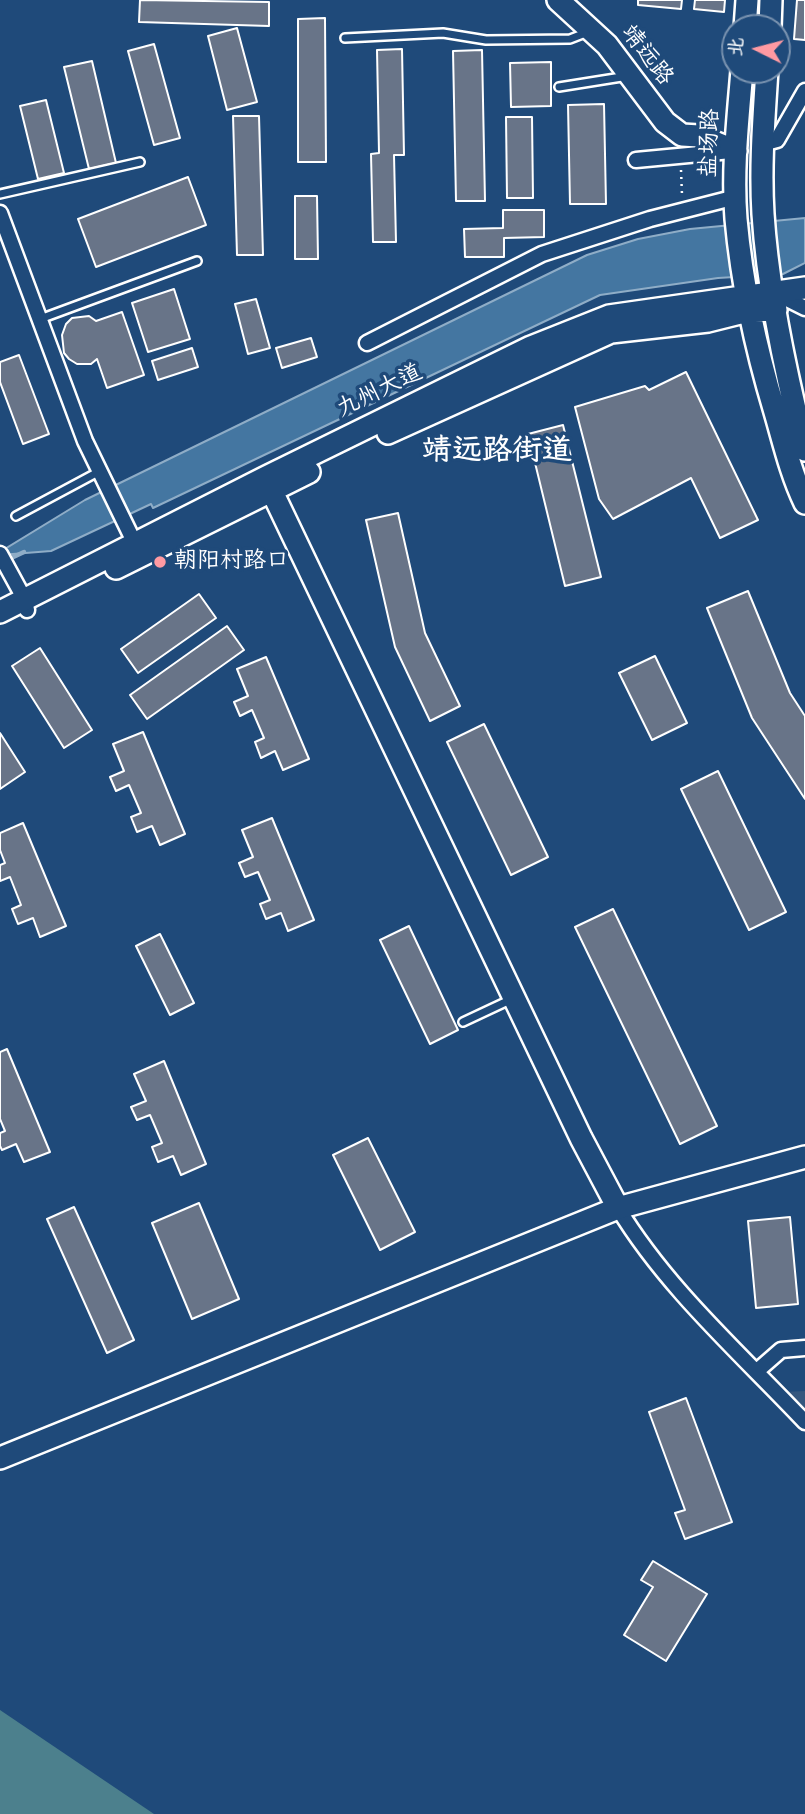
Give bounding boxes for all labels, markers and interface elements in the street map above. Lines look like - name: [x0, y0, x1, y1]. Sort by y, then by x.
- north arrow: [721, 14, 791, 84]
- street label: 靖远路: [614, 20, 678, 92]
- text: 北: [723, 36, 750, 58]
- street label: 盐场路: [696, 108, 726, 178]
- street label: 九州大道: [333, 359, 427, 425]
- district label: 靖远路街道: [422, 435, 572, 471]
- place label: 朝阳村路口: [174, 548, 289, 576]
- marker: 朝阳村路口: [152, 554, 168, 570]

